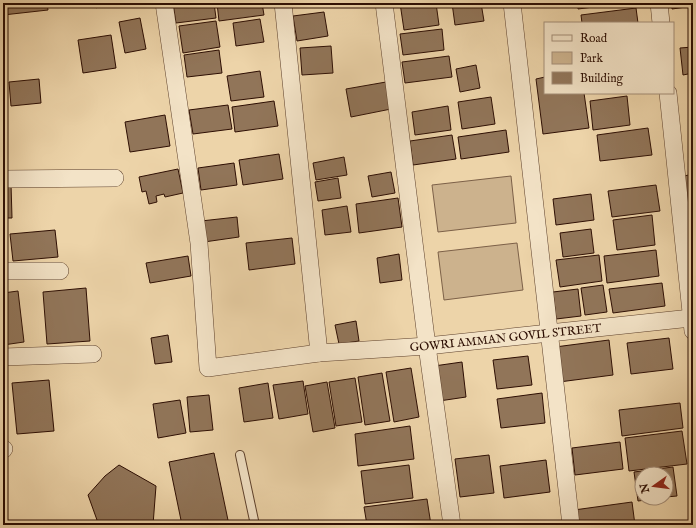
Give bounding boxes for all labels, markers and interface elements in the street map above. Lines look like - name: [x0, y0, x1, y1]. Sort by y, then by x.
- legend: [544, 22, 674, 94]
- text: Road: [580, 31, 608, 46]
- text: Park: [580, 51, 603, 66]
- text: Building: [580, 71, 624, 86]
- street label: GOWRI AMMAN GOVIL STREET: [409, 320, 602, 355]
- north arrow: [634, 466, 674, 506]
- text: N: [637, 481, 653, 495]

